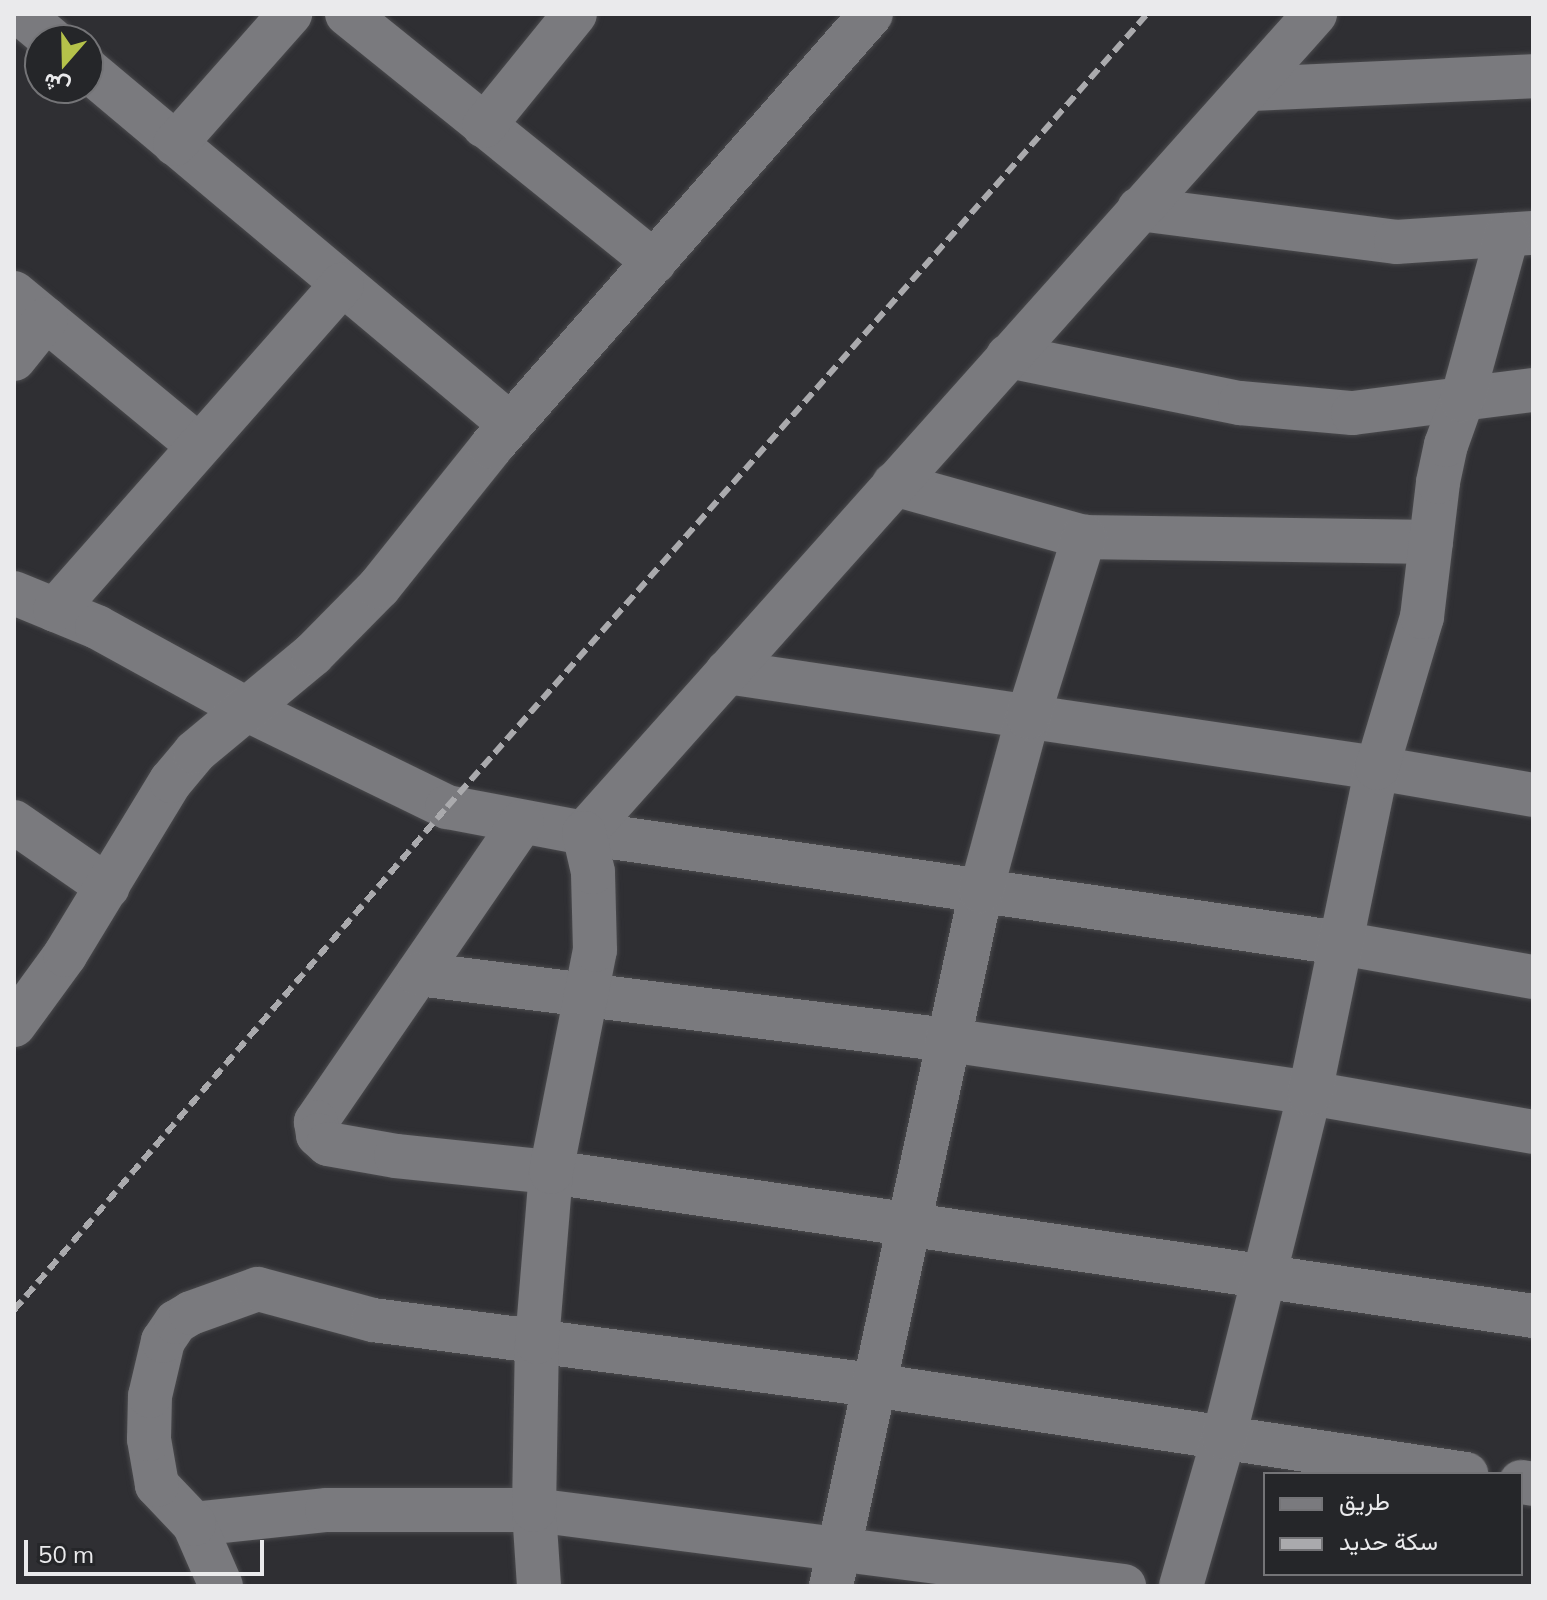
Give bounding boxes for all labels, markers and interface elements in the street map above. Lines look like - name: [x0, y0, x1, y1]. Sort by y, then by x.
- north arrow: [24, 24, 104, 104]
- text: ش: [39, 67, 74, 102]
- legend: [1263, 1472, 1523, 1576]
- text: طريق: [1339, 1486, 1390, 1516]
- scale bar: [28, 1524, 268, 1574]
- text: سكة حديد: [1339, 1526, 1438, 1556]
- text: 50 m: [38, 1539, 94, 1569]

